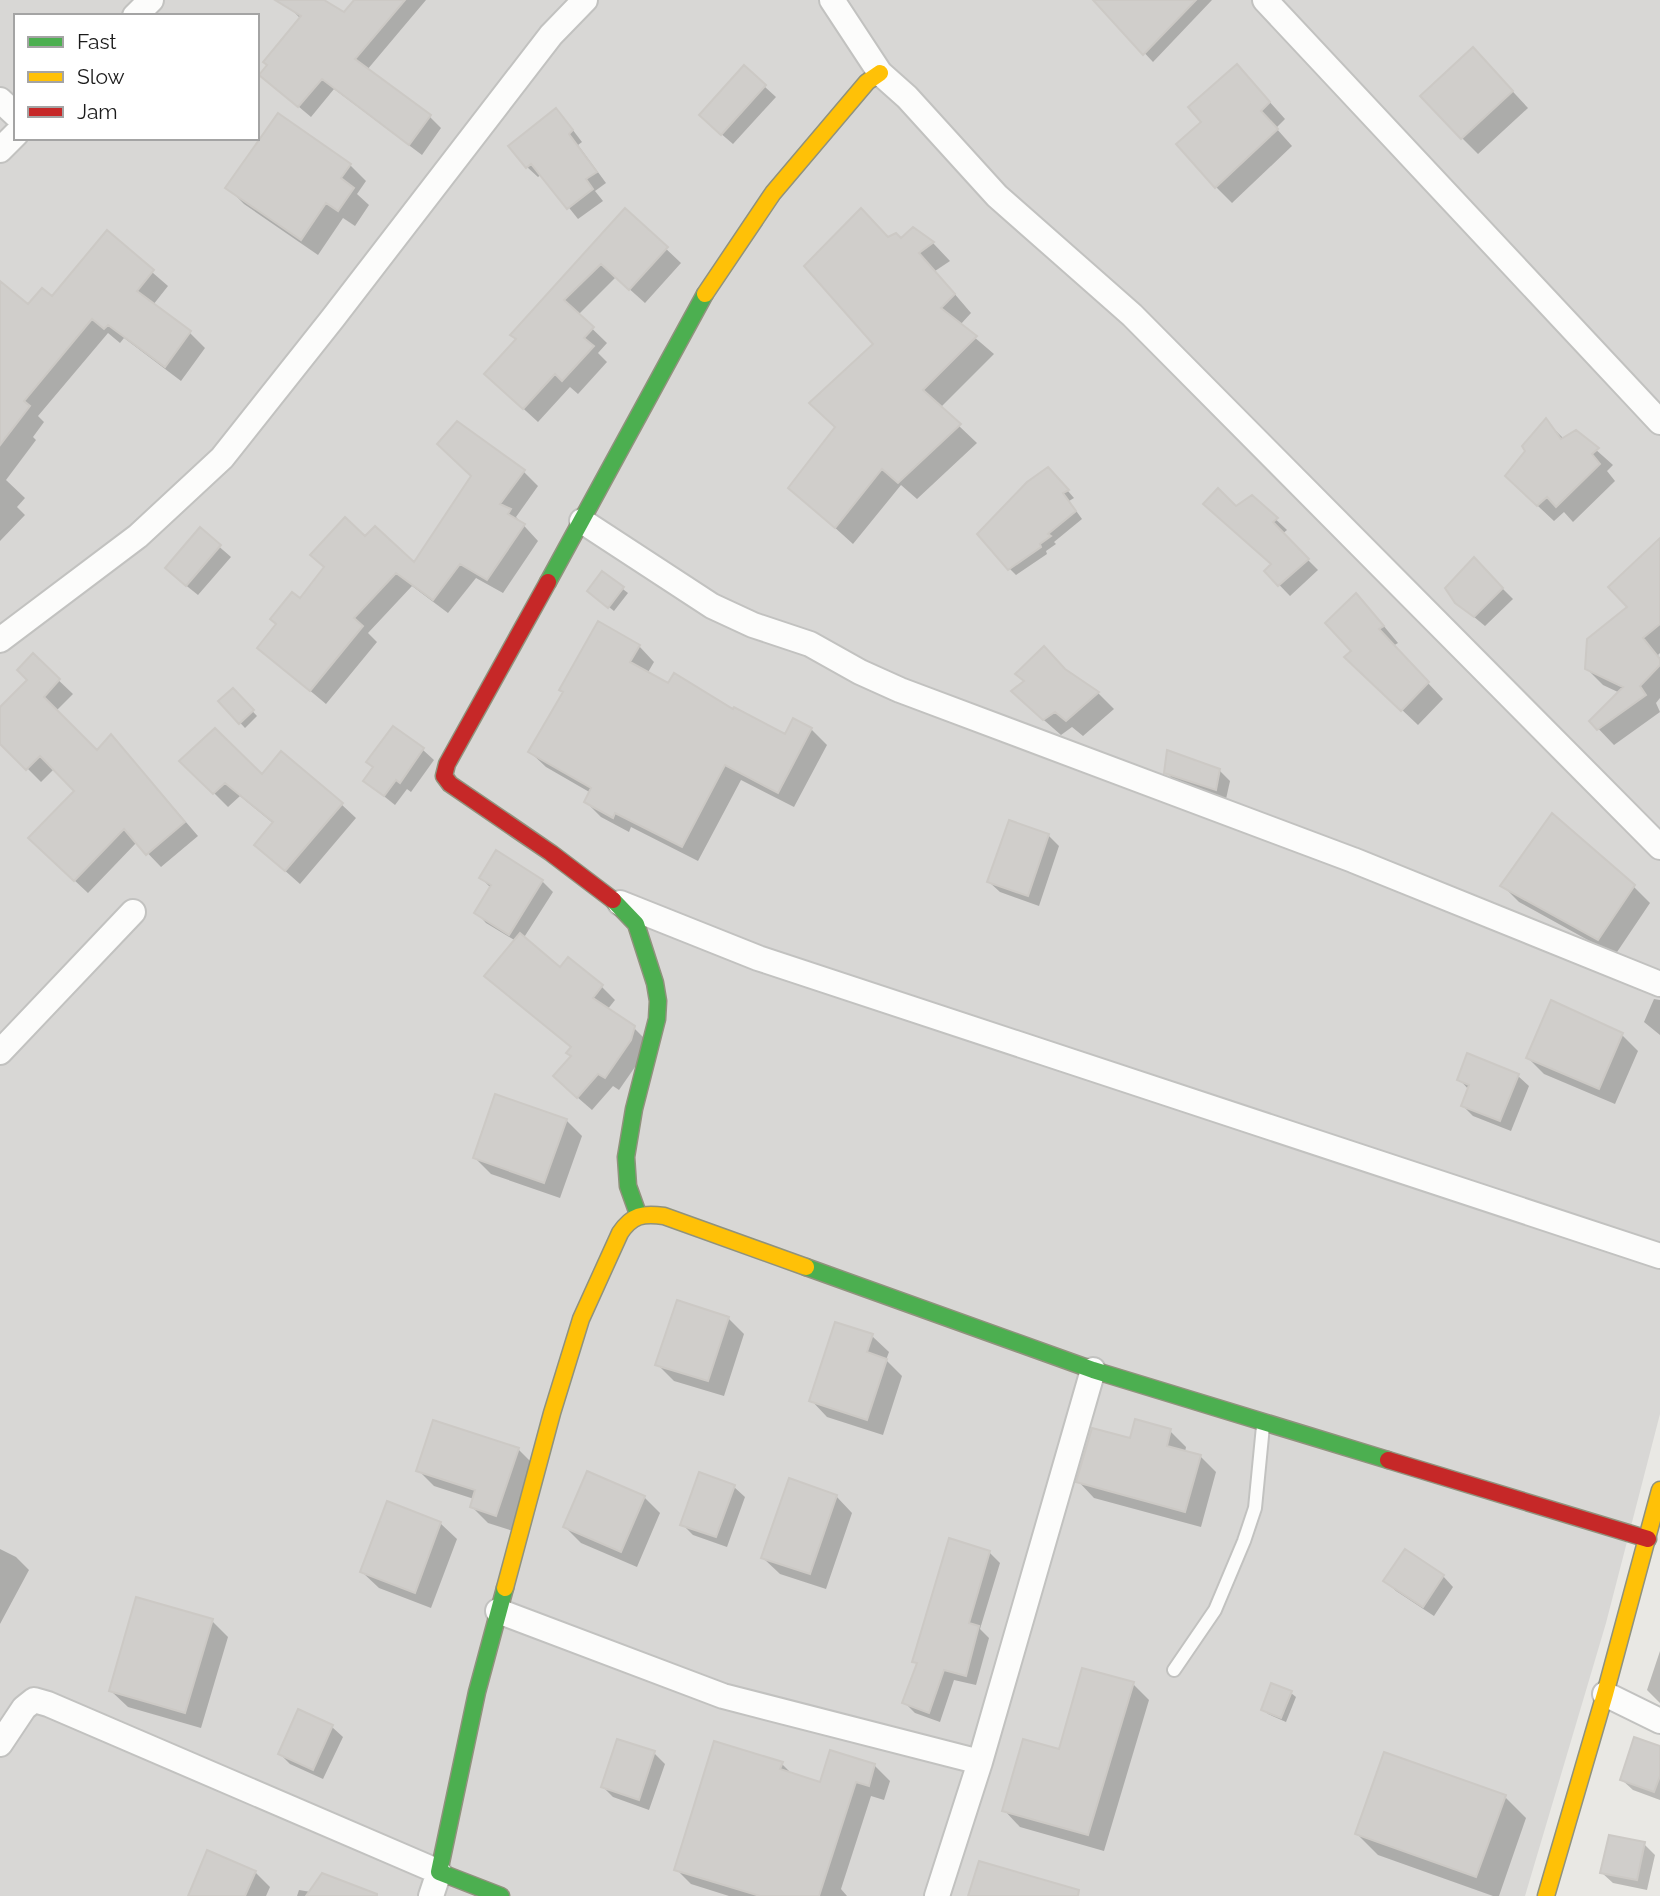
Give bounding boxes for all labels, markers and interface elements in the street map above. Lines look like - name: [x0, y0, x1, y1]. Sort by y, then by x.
- legend: [14, 14, 259, 140]
- text: Fast: [77, 29, 117, 54]
- text: Slow: [77, 64, 125, 89]
- text: Jam: [77, 99, 118, 124]

